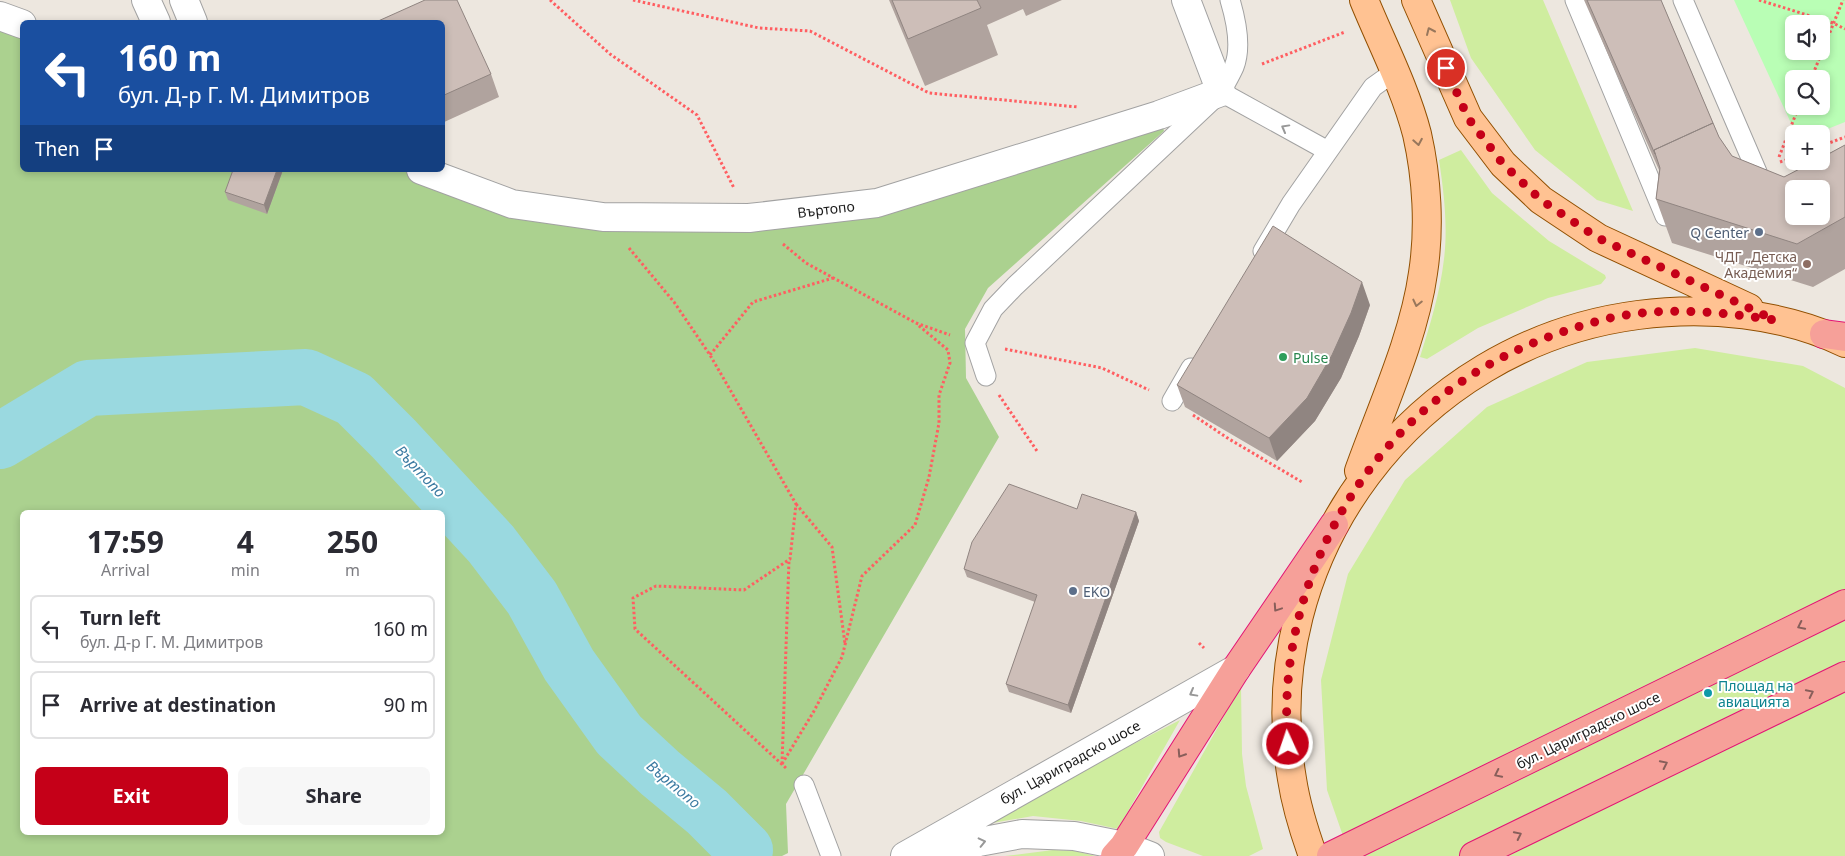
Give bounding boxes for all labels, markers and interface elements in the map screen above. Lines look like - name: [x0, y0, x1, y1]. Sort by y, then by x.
- map controls: [1785, 15, 1830, 225]
- button: sound: [1785, 15, 1830, 60]
- one-way arrow: [1425, 27, 1436, 36]
- text: 160 m: [118, 34, 221, 81]
- icon: left: [35, 40, 100, 105]
- pin: [1425, 47, 1467, 89]
- icon: arrive: [1432, 54, 1460, 82]
- button: search: [1785, 70, 1830, 115]
- text: бул. Д-р Г. М. Димитров: [118, 79, 370, 109]
- one-way arrow: [1282, 124, 1291, 134]
- button: +: [1785, 125, 1830, 170]
- icon: arrive: [90, 135, 118, 163]
- text: Then: [35, 136, 80, 162]
- one-way arrow: [1412, 137, 1423, 146]
- button: −: [1785, 180, 1830, 225]
- street label: Въртопо: [796, 196, 856, 222]
- place label: Q Center: [1690, 223, 1749, 242]
- marker: Q Center: [1753, 226, 1765, 238]
- place label: ЧДГ „Детска Академия“: [1715, 247, 1797, 282]
- marker: ЧДГ „Детска Академия“: [1801, 258, 1813, 270]
- one-way arrow: [1412, 298, 1423, 307]
- place label: Pulse: [1293, 348, 1328, 367]
- marker: Pulse: [1277, 351, 1289, 363]
- water label: Въртопо: [392, 441, 450, 501]
- text: 17:59: [87, 521, 164, 562]
- text: 4: [237, 521, 254, 562]
- text: 250: [327, 521, 378, 562]
- text: Arrival: [101, 559, 150, 581]
- text: min: [231, 559, 260, 581]
- text: m: [345, 559, 360, 581]
- place label: EKO: [1083, 582, 1110, 601]
- marker: EKO: [1067, 585, 1079, 597]
- one-way arrow: [1274, 603, 1283, 612]
- text: Turn left: [80, 605, 161, 631]
- icon: left: [37, 615, 65, 643]
- text: 160 m: [373, 616, 428, 642]
- one-way arrow: [1797, 620, 1806, 630]
- text: бул. Д-р Г. М. Димитров: [80, 631, 263, 653]
- place label: Площад на авиацията: [1718, 676, 1794, 711]
- one-way arrow: [1190, 687, 1199, 697]
- street label: бул. Цариградско шосе: [1513, 687, 1663, 773]
- marker: Площад на авиацията: [1702, 687, 1714, 699]
- one-way arrow: [1805, 689, 1814, 699]
- icon: arrive: [37, 691, 65, 719]
- text: Arrive at destination: [80, 692, 276, 718]
- text: 90 m: [384, 692, 428, 718]
- street label: бул. Цариградско шосе: [996, 715, 1144, 809]
- position arrow: [1261, 717, 1313, 769]
- one-way arrow: [1178, 749, 1188, 758]
- water label: Въртопо: [643, 756, 705, 812]
- one-way arrow: [1659, 760, 1668, 770]
- button: Exit: [35, 767, 228, 825]
- button: Share: [238, 767, 430, 825]
- one-way arrow: [1494, 768, 1503, 778]
- one-way arrow: [1513, 831, 1522, 841]
- one-way arrow: [977, 837, 986, 848]

